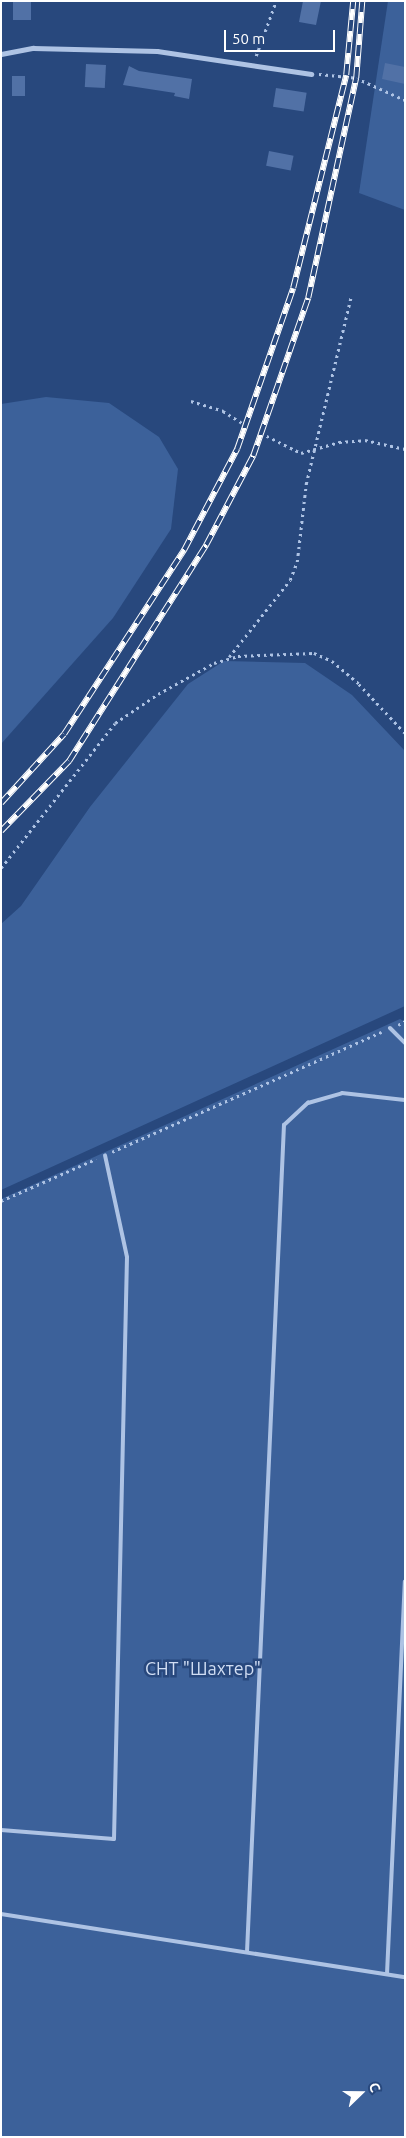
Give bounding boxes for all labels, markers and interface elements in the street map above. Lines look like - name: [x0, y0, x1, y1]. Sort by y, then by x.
- scale bar: [226, 20, 337, 52]
- text: 50 m: [232, 30, 265, 47]
- park label: СНТ "Шахтер": [145, 1657, 261, 1679]
- north arrow: [336, 2068, 386, 2118]
- text: С: [366, 2080, 384, 2095]

